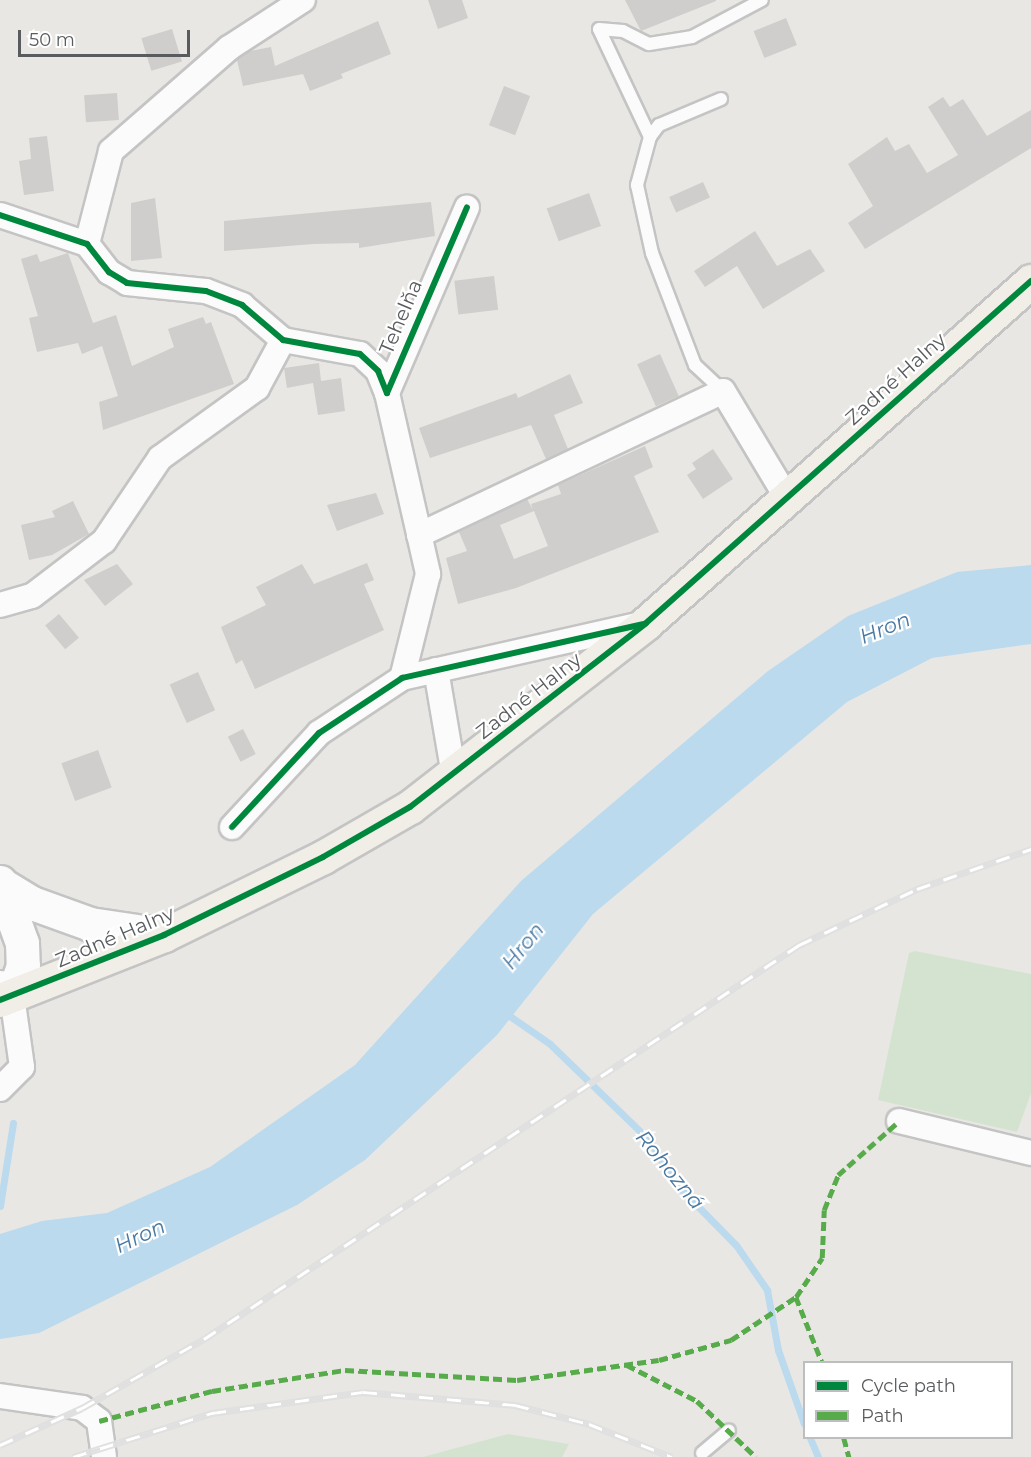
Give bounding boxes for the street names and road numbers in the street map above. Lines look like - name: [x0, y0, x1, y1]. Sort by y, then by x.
- street label: Tehelňa: [375, 276, 427, 358]
- street label: Zadné Halny: [841, 328, 951, 430]
- street label: Zadné Halny: [472, 648, 586, 744]
- street label: Zadné Halny: [52, 901, 178, 973]

